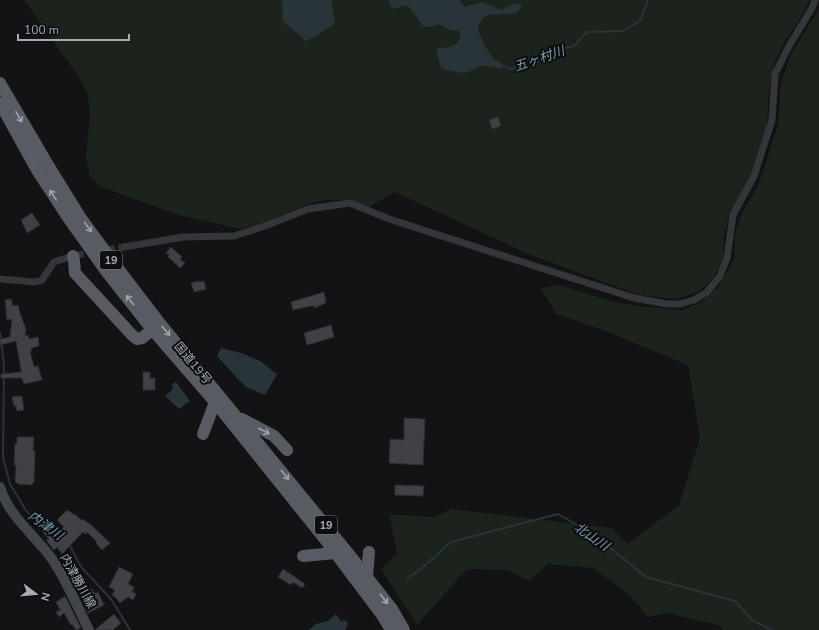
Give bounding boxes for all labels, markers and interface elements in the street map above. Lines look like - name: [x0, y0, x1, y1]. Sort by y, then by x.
- scale bar: [18, 16, 129, 42]
- text: 100 m: [24, 22, 59, 38]
- water label: 五ヶ村川: [512, 41, 569, 76]
- one-way arrow: [15, 111, 23, 122]
- one-way arrow: [49, 189, 57, 201]
- one-way arrow: [83, 221, 92, 232]
- road number: 19: [100, 251, 122, 269]
- one-way arrow: [125, 295, 134, 306]
- one-way arrow: [161, 325, 170, 336]
- street label: 国道19号: [171, 339, 215, 387]
- one-way arrow: [258, 428, 270, 435]
- one-way arrow: [281, 470, 290, 481]
- water label: 内津川: [24, 507, 68, 546]
- road number: 19: [315, 516, 337, 534]
- water label: 北山川: [570, 518, 614, 556]
- street label: 内津勝川線: [56, 551, 100, 611]
- north arrow: [16, 574, 56, 614]
- text: N: [37, 591, 53, 603]
- one-way arrow: [380, 593, 388, 604]

